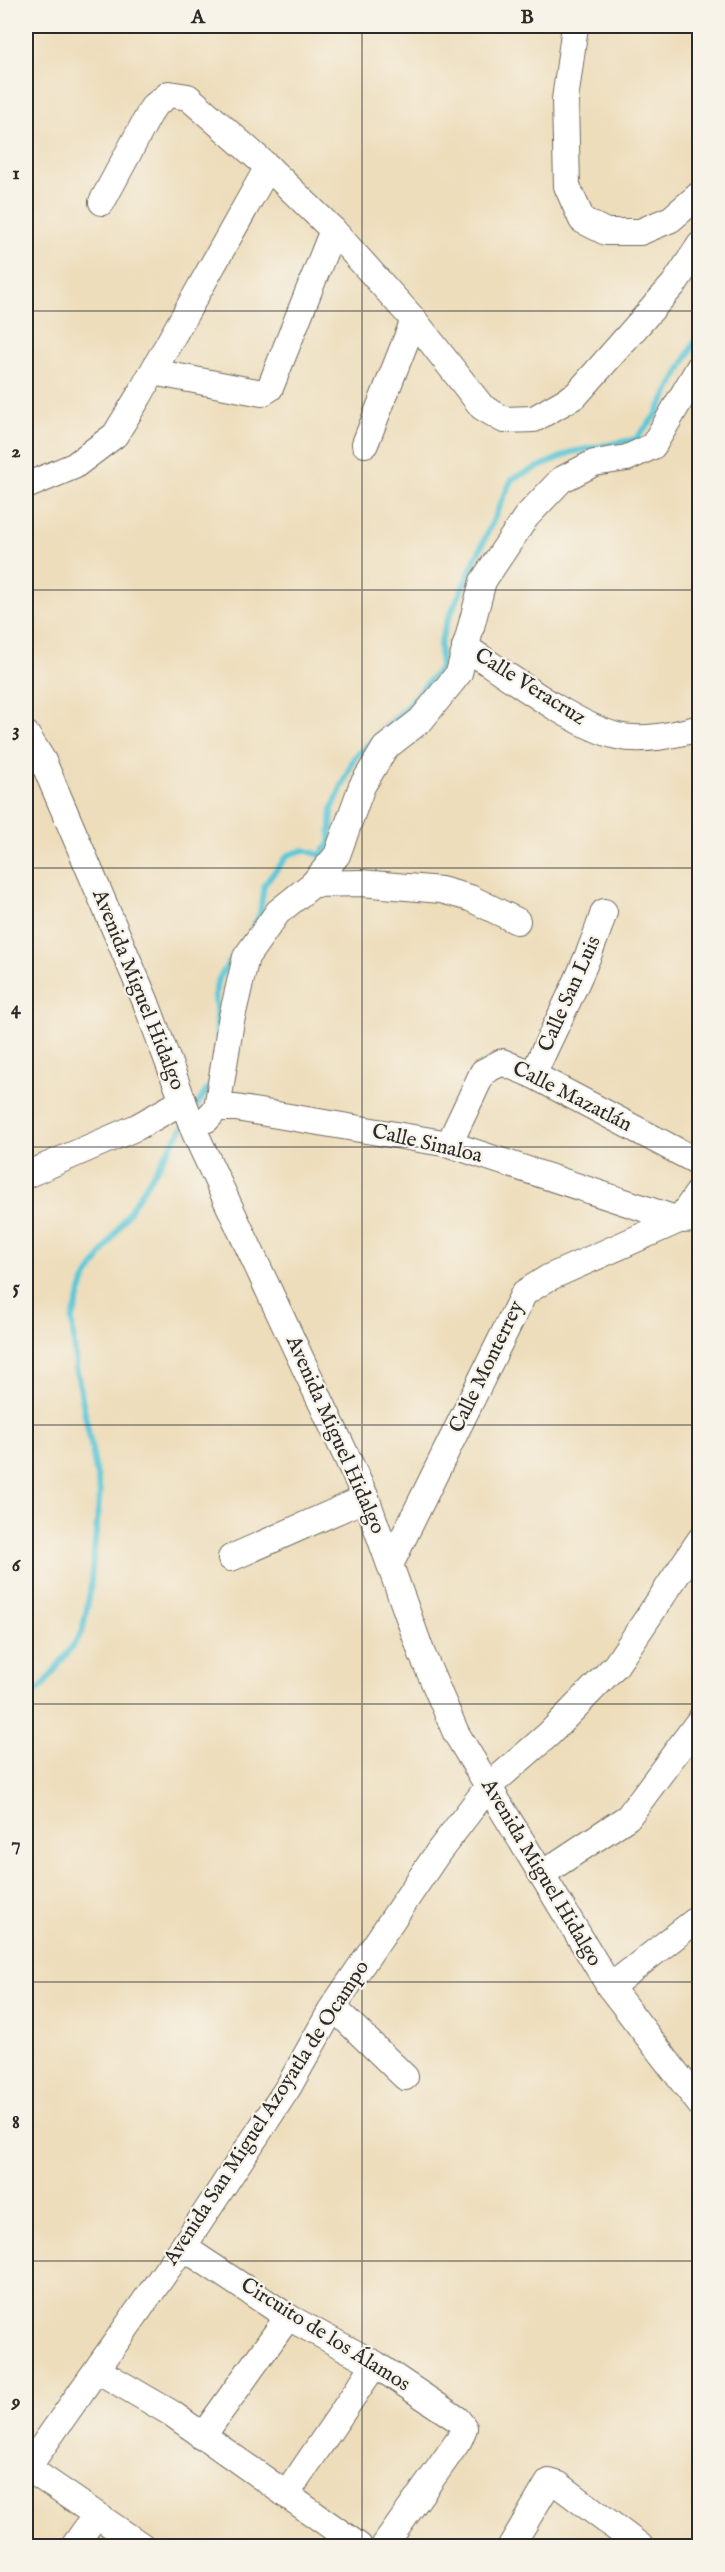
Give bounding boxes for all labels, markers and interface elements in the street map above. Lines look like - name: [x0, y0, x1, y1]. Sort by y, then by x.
- text: A: [190, 5, 206, 30]
- text: B: [520, 5, 534, 30]
- text: 1: [12, 161, 20, 186]
- text: 2: [11, 439, 21, 464]
- street label: Calle Veracruz: [469, 642, 591, 732]
- text: 3: [12, 718, 20, 743]
- street label: Avenida Miguel Hidalgo: [85, 885, 191, 1094]
- street label: Calle San Luis: [532, 932, 608, 1056]
- text: 4: [11, 996, 22, 1021]
- street label: Calle Mazatlán: [508, 1055, 636, 1139]
- street label: Calle Sinaloa: [369, 1118, 486, 1170]
- text: 5: [12, 1275, 20, 1300]
- street label: Calle Monterrey: [443, 1296, 531, 1438]
- street label: Avenida Miguel Hidalgo: [279, 1331, 391, 1538]
- text: 6: [12, 1553, 22, 1578]
- street label: Avenida Miguel Hidalgo: [474, 1773, 608, 1972]
- text: 7: [11, 1832, 21, 1857]
- street label: Avenida San Miguel Azoyatla de Ocampo: [158, 1955, 376, 2271]
- text: 8: [12, 2110, 20, 2135]
- street label: Circuito de los Álamos: [235, 2271, 415, 2398]
- text: 9: [11, 2389, 21, 2414]

